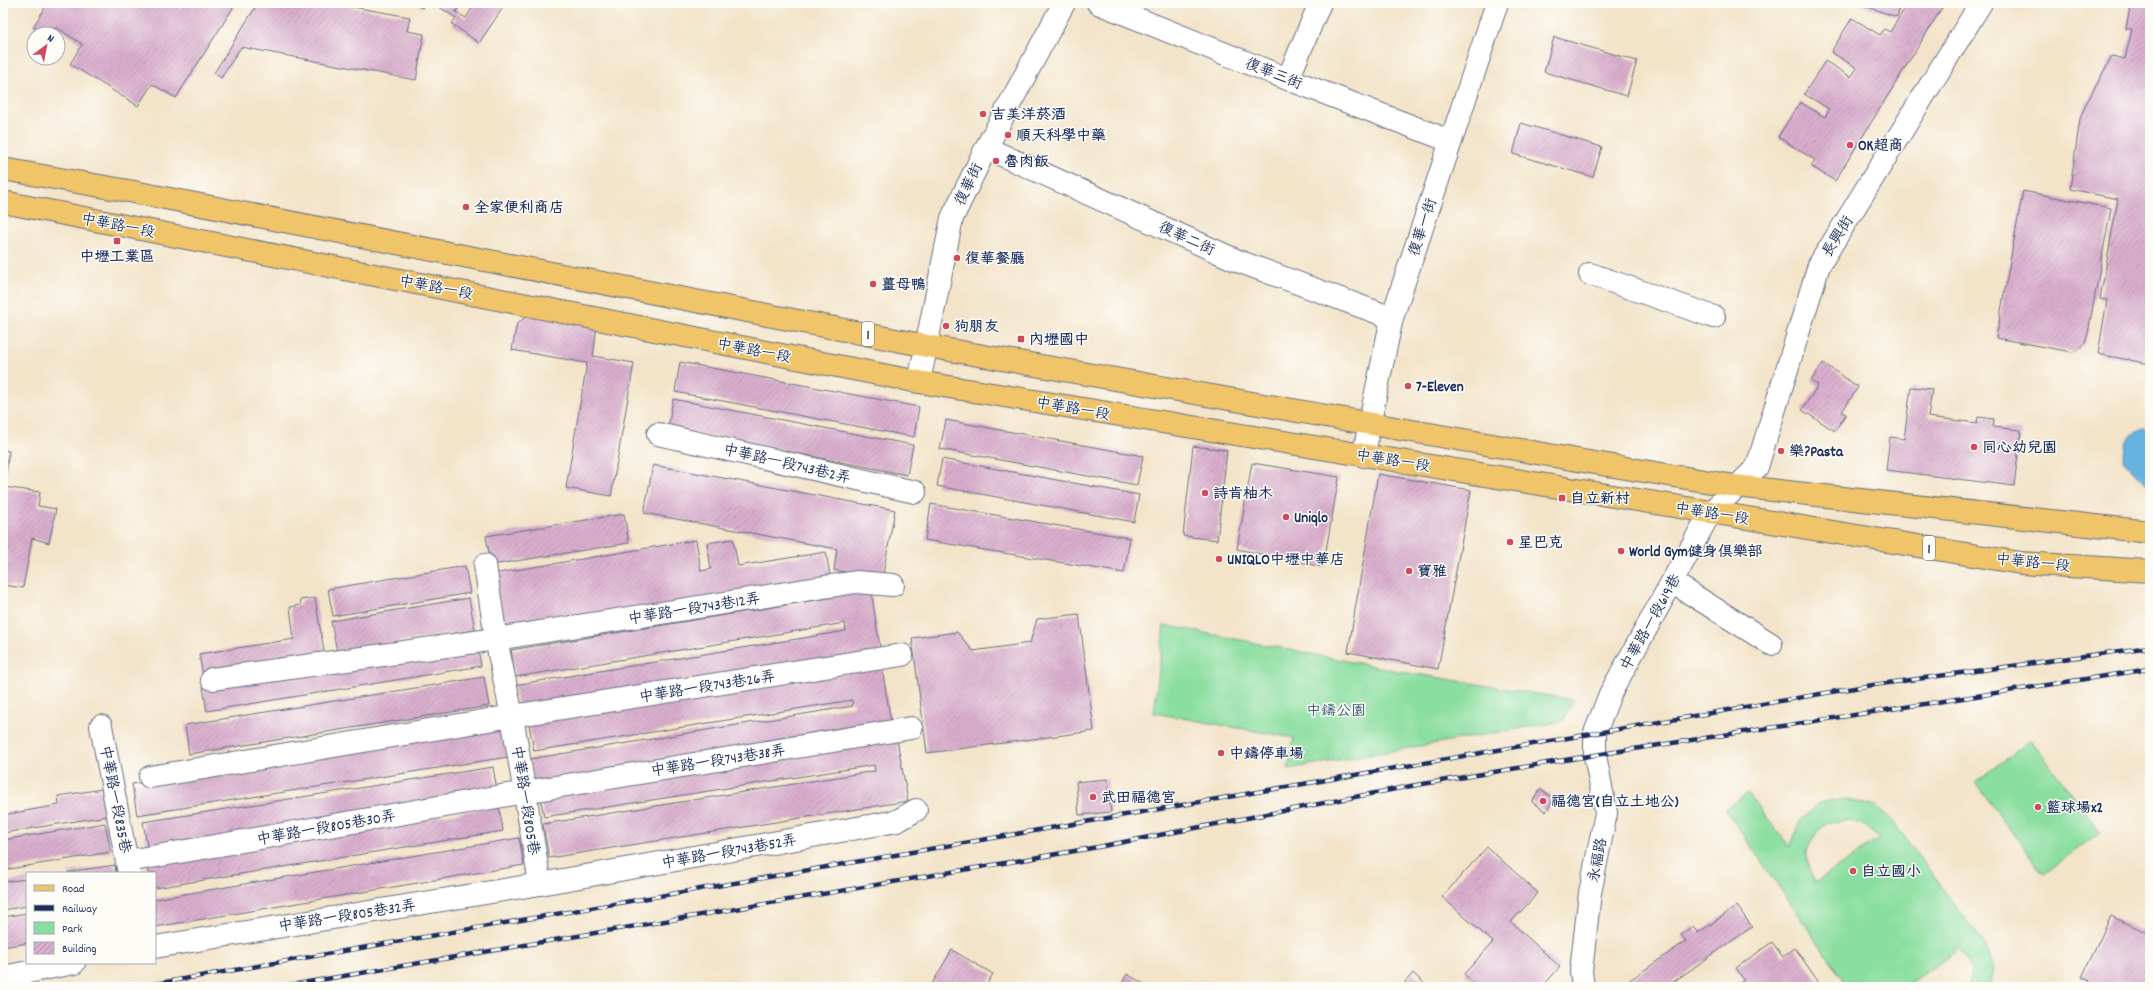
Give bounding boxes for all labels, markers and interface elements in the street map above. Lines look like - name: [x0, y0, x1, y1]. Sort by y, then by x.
- north arrow: [26, 26, 66, 66]
- text: N: [44, 31, 57, 48]
- street label: 復華三街: [1241, 53, 1305, 96]
- place label: 吉美洋菸酒: [991, 105, 1066, 127]
- marker: 吉美洋菸酒: [978, 109, 988, 119]
- place label: 順天科學中藥: [1016, 126, 1106, 148]
- marker: 順天科學中藥: [1003, 130, 1013, 140]
- place label: OK超商: [1858, 136, 1904, 158]
- marker: OK超商: [1845, 140, 1855, 150]
- place label: 魯肉飯: [1004, 152, 1049, 174]
- marker: 魯肉飯: [991, 156, 1001, 166]
- street label: 復華街: [950, 160, 990, 210]
- street label: 復華一街: [1404, 196, 1444, 260]
- place label: 全家便利商店: [474, 198, 564, 220]
- marker: 全家便利商店: [461, 202, 471, 212]
- street label: 中華路一段: [79, 209, 157, 245]
- street label: 長興街: [1817, 212, 1860, 262]
- street label: 復華二街: [1154, 217, 1218, 262]
- marker: 中壢工業區: [112, 236, 122, 246]
- place label: 中壢工業區: [79, 247, 155, 269]
- place label: 復華餐廳: [965, 249, 1025, 271]
- marker: 復華餐廳: [952, 253, 962, 263]
- street label: 中華路一段: [397, 271, 475, 307]
- place label: 薑母鴨: [881, 275, 926, 297]
- marker: 薑母鴨: [868, 279, 878, 289]
- place label: 狗朋友: [954, 317, 999, 339]
- marker: 狗朋友: [941, 321, 951, 331]
- road number: 1: [862, 322, 874, 346]
- place label: 內壢國中: [1029, 330, 1089, 352]
- street label: 中華路一段: [715, 334, 793, 370]
- marker: 內壢國中: [1016, 334, 1026, 344]
- place label: 7-Eleven: [1416, 377, 1464, 399]
- marker: 7-Eleven: [1403, 381, 1413, 391]
- street label: 中華路一段: [1034, 393, 1112, 427]
- place label: 同心幼兒園: [1982, 438, 2057, 460]
- street label: 中華路一段743巷2弄: [721, 440, 852, 490]
- place label: 樂?Pasta: [1789, 442, 1844, 464]
- marker: 同心幼兒園: [1969, 442, 1979, 452]
- street label: 中華路一段: [1354, 445, 1431, 479]
- marker: 樂?Pasta: [1776, 446, 1786, 456]
- place label: 詩肯柚木: [1213, 484, 1273, 506]
- marker: 詩肯柚木: [1200, 488, 1210, 498]
- place label: 自立新村: [1570, 489, 1630, 511]
- marker: 自立新村: [1557, 493, 1567, 503]
- street label: 中華路一段: [1673, 498, 1750, 532]
- place label: Uniqlo: [1294, 508, 1328, 530]
- marker: Uniqlo: [1281, 512, 1291, 522]
- place label: 星巴克: [1518, 533, 1563, 555]
- road number: 1: [1923, 536, 1935, 560]
- marker: 星巴克: [1505, 537, 1515, 547]
- place label: World Gym健身俱樂部: [1629, 542, 1763, 564]
- marker: World Gym健身俱樂部: [1616, 546, 1626, 556]
- street label: 中華路一段: [1994, 549, 2071, 579]
- place label: UNIQLO中壢中華店: [1227, 550, 1345, 572]
- marker: UNIQLO中壢中華店: [1214, 554, 1224, 564]
- place label: 寶雅: [1417, 562, 1447, 584]
- marker: 寶雅: [1404, 566, 1414, 576]
- street label: 中華路一段619巷: [1616, 571, 1687, 675]
- street label: 中華路一段743巷12弄: [627, 589, 762, 631]
- street label: 中華路一段743巷26弄: [638, 666, 777, 710]
- park label: 中鑄公園: [1306, 701, 1366, 723]
- street label: 中華路一段743巷38弄: [649, 740, 787, 784]
- street label: 中華路一段835巷: [93, 743, 135, 855]
- street label: 中華路一段805巷: [504, 744, 544, 857]
- place label: 中鑄停車場: [1229, 744, 1304, 766]
- marker: 中鑄停車場: [1216, 748, 1226, 758]
- place label: 武田福德宮: [1101, 788, 1176, 810]
- marker: 武田福德宮: [1088, 792, 1098, 802]
- place label: 福德宮(自立土地公): [1551, 792, 1679, 814]
- marker: 福德宮(自立土地公): [1538, 796, 1548, 806]
- place label: 籃球場x2: [2046, 798, 2103, 820]
- marker: 籃球場x2: [2033, 802, 2043, 812]
- street label: 中華路一段805巷30弄: [255, 806, 398, 852]
- street label: 中華路一段743巷52弄: [660, 830, 799, 876]
- street label: 永福路: [1584, 836, 1614, 885]
- place label: 自立國小: [1861, 862, 1921, 884]
- marker: 自立國小: [1848, 866, 1858, 876]
- legend: [26, 872, 156, 964]
- text: Road: [62, 881, 84, 898]
- street label: 中華路一段805巷32弄: [277, 895, 418, 939]
- text: Railway: [62, 901, 98, 918]
- text: Park: [62, 921, 83, 938]
- text: Building: [62, 941, 97, 958]

